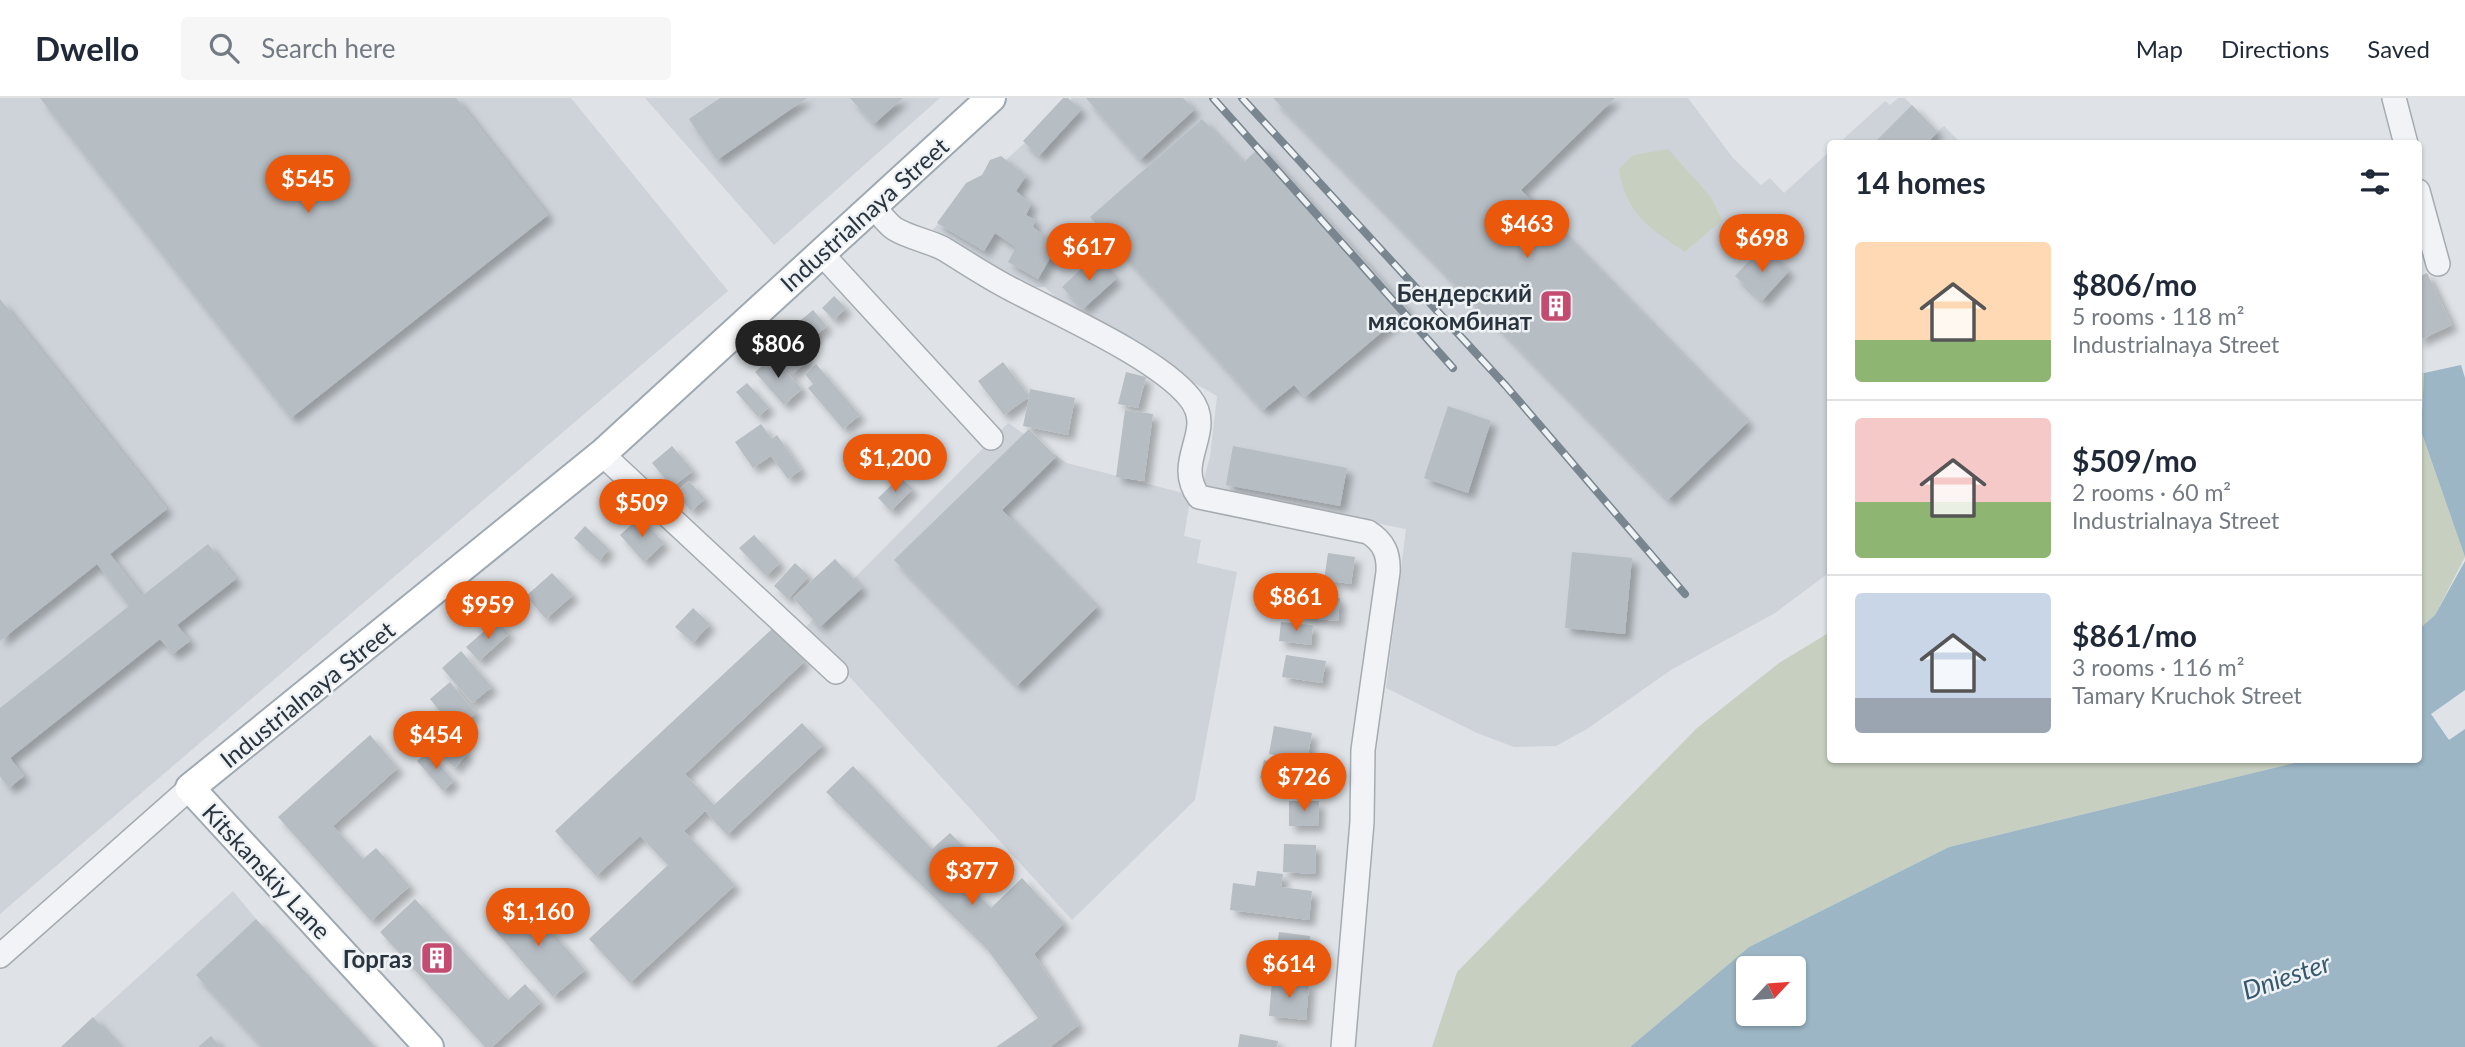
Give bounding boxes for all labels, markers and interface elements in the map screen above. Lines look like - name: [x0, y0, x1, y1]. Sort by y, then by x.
- search box: [181, 17, 671, 80]
- text: Dwello: [35, 28, 139, 68]
- icon: search: [205, 29, 243, 67]
- text: Search here: [261, 32, 395, 64]
- text: Map: [2136, 34, 2183, 63]
- text: Directions: [2221, 34, 2329, 63]
- text: Saved: [2367, 34, 2430, 63]
- street label: Industrialnaya Street: [774, 131, 954, 297]
- pin: $545: [267, 156, 349, 215]
- icon: filters: [2356, 163, 2394, 201]
- text: $545: [281, 164, 335, 192]
- text: 14 homes: [1855, 164, 1986, 200]
- pin: $463: [1486, 200, 1568, 260]
- text: $463: [1500, 209, 1554, 237]
- pin: $698: [1721, 214, 1803, 274]
- pin: $617: [1048, 223, 1130, 283]
- text: $698: [1735, 223, 1789, 251]
- text: $617: [1062, 232, 1116, 260]
- text: $806/mo: [2072, 266, 2197, 302]
- icon: home: [1911, 270, 1995, 354]
- place label: Бендерский мясокомбинат: [1368, 278, 1533, 335]
- building icon: Бендерский мясокомбинат: [1537, 287, 1575, 325]
- text: 5 rooms · 118 m²: [2072, 302, 2244, 330]
- pin: $806: [737, 320, 819, 380]
- text: $806: [751, 329, 805, 357]
- text: Industrialnaya Street: [2072, 330, 2279, 358]
- pin: $1,200: [838, 434, 952, 494]
- text: $509/mo: [2072, 442, 2197, 478]
- text: $1,200: [859, 443, 931, 471]
- icon: home: [1911, 446, 1995, 530]
- text: 2 rooms · 60 m²: [2072, 478, 2231, 506]
- pin: $509: [601, 480, 683, 539]
- text: $509: [615, 488, 669, 516]
- text: Industrialnaya Street: [2072, 506, 2279, 534]
- pin: $861: [1255, 574, 1337, 633]
- pin: $959: [447, 582, 529, 641]
- text: $861: [1269, 582, 1323, 610]
- text: $959: [461, 590, 515, 618]
- street label: Industrialnaya Street: [214, 614, 400, 773]
- text: $861/mo: [2072, 617, 2197, 653]
- icon: home: [1911, 621, 1995, 705]
- text: 3 rooms · 116 m²: [2072, 653, 2244, 681]
- text: Tamary Kruchok Street: [2072, 681, 2302, 709]
- pin: $454: [395, 712, 477, 771]
- text: $454: [409, 720, 463, 748]
- pin: $726: [1263, 754, 1345, 813]
- text: $726: [1277, 762, 1331, 790]
- street label: Kitskanskiy Lane: [197, 797, 337, 945]
- pin: $377: [931, 848, 1013, 907]
- text: $377: [945, 856, 999, 884]
- pin: $1,160: [481, 888, 595, 948]
- text: $1,160: [502, 897, 574, 925]
- building icon: Горгаз: [418, 939, 456, 977]
- pin: $614: [1248, 940, 1330, 1000]
- place label: Горгаз: [343, 944, 412, 973]
- water label: Dniester: [2238, 946, 2335, 1006]
- text: $614: [1262, 949, 1316, 977]
- north arrow: [1736, 956, 1806, 1026]
- map controls: [1736, 956, 1806, 1026]

